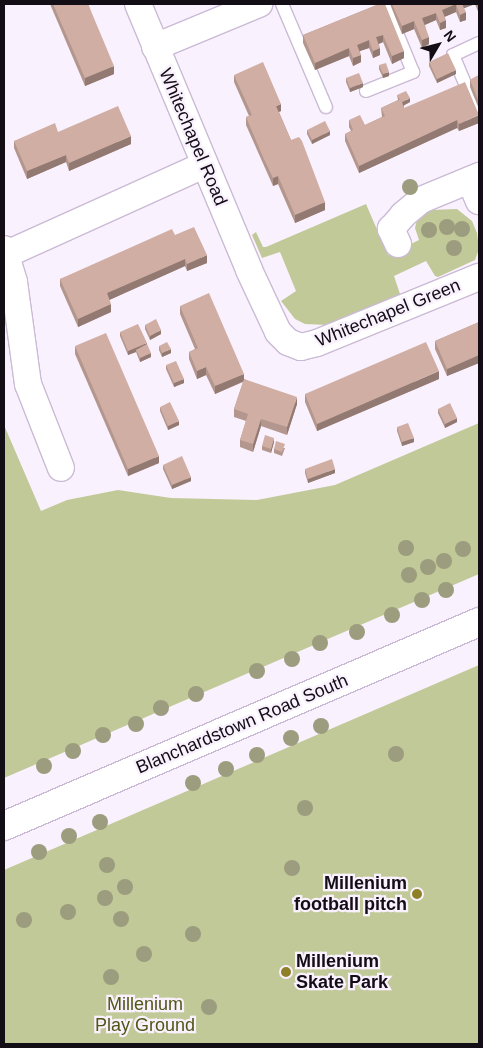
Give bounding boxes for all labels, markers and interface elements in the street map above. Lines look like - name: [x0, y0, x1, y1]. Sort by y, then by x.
- north arrow: [413, 20, 463, 70]
- text: N: [441, 27, 459, 45]
- street label: Whitechapel Road: [154, 65, 232, 209]
- street label: Whitechapel Green: [313, 274, 463, 352]
- street label: Blanchardstown Road South: [133, 669, 351, 779]
- place label: Millenium football pitch: [294, 873, 407, 916]
- marker: Millenium football pitch: [411, 888, 423, 900]
- place label: Millenium Skate Park: [296, 951, 388, 994]
- marker: Millenium Skate Park: [280, 966, 292, 978]
- park label: Millenium Play Ground: [95, 994, 195, 1036]

